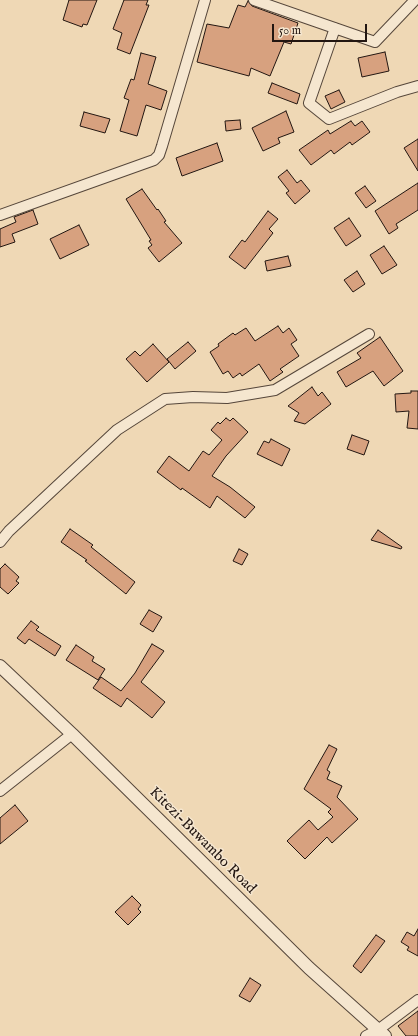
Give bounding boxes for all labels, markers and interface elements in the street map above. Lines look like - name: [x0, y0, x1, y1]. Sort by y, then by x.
- scale bar: [274, 16, 369, 42]
- text: 50 m: [279, 23, 301, 38]
- street label: Kitezi-Buwambo Road: [145, 784, 259, 898]

